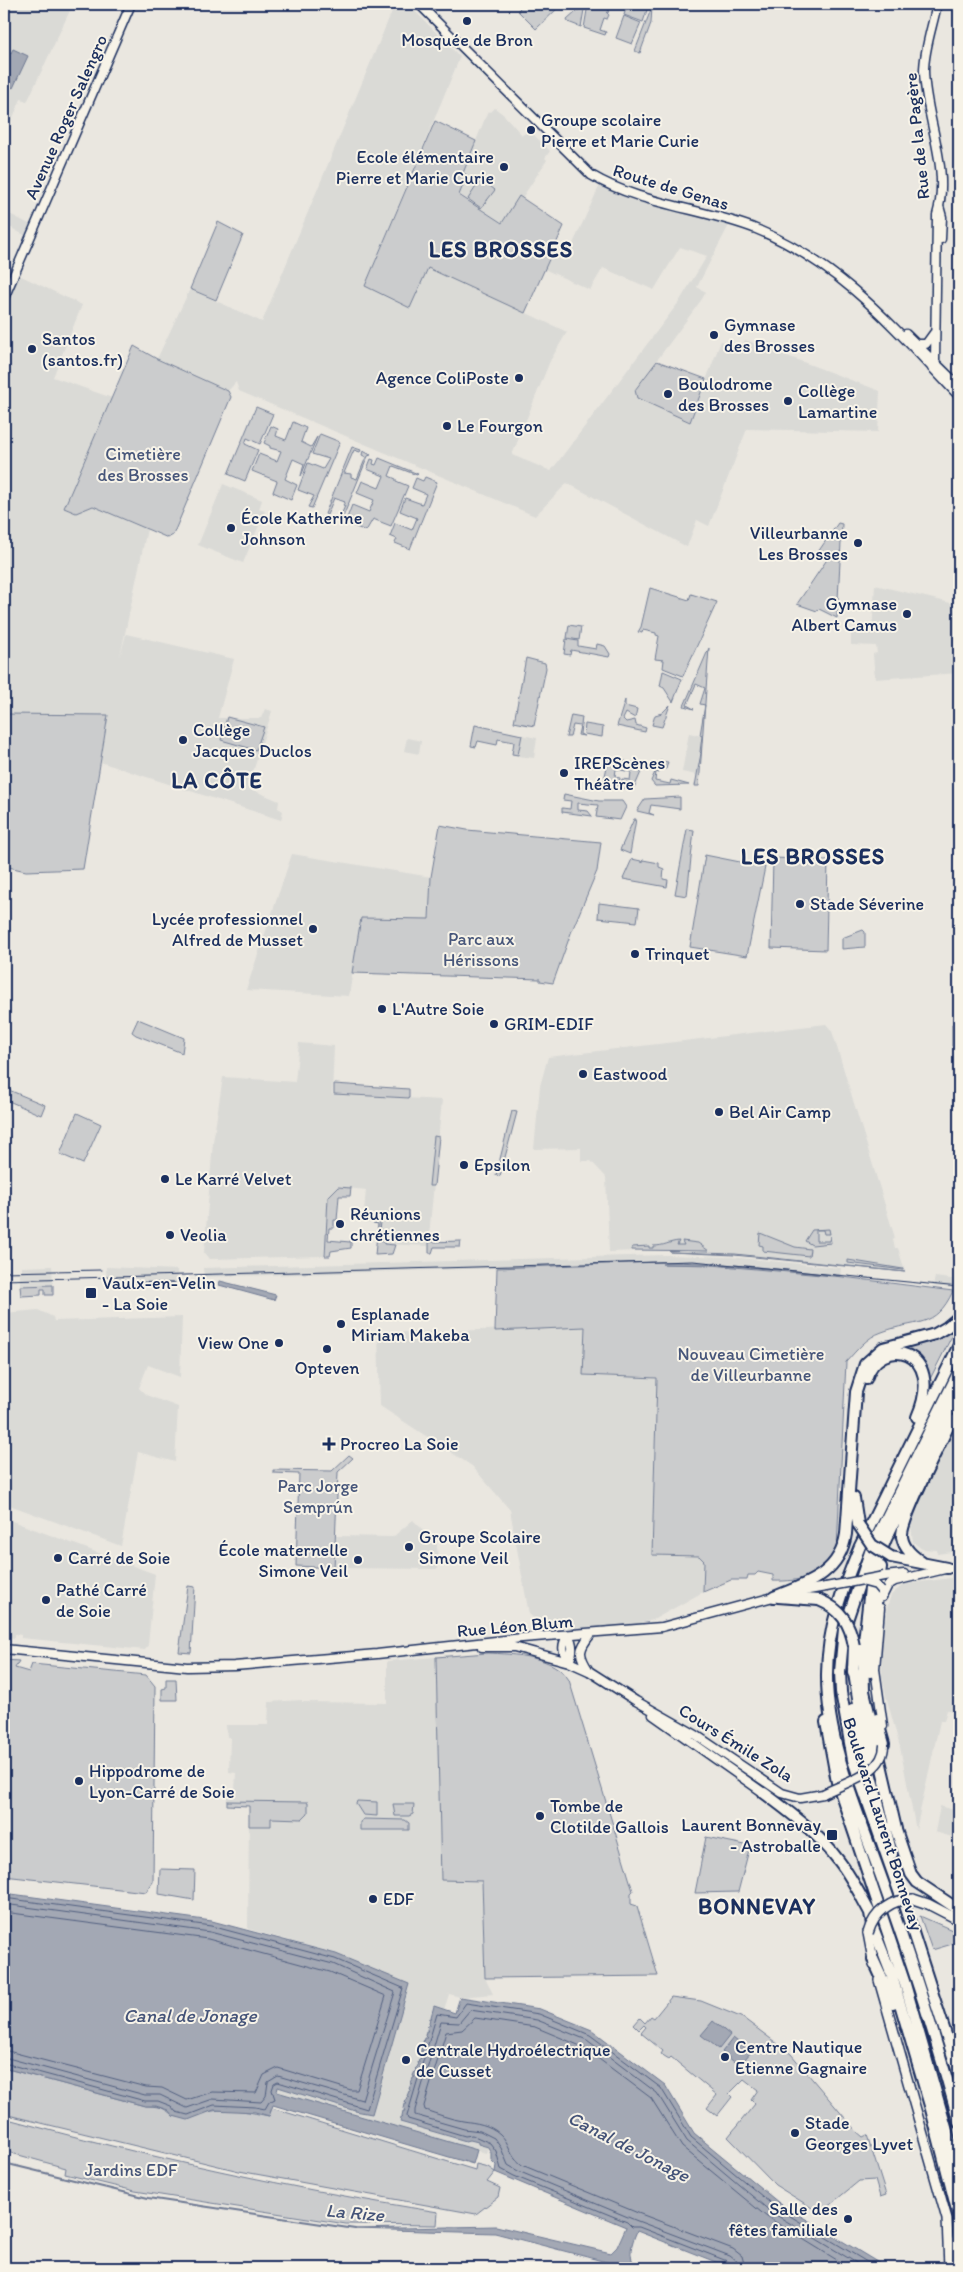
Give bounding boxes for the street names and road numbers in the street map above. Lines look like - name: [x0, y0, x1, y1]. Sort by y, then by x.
- street label: Avenue Roger Salengro: [20, 31, 112, 203]
- street label: Rue de la Pagère: [899, 72, 935, 200]
- street label: Route de Genas: [610, 159, 732, 215]
- street label: Rue Léon Blum: [456, 1610, 574, 1642]
- street label: Cours Émile Zola: [675, 1699, 798, 1787]
- street label: Boulevard Laurent Bonnevay: [838, 1715, 928, 1934]

